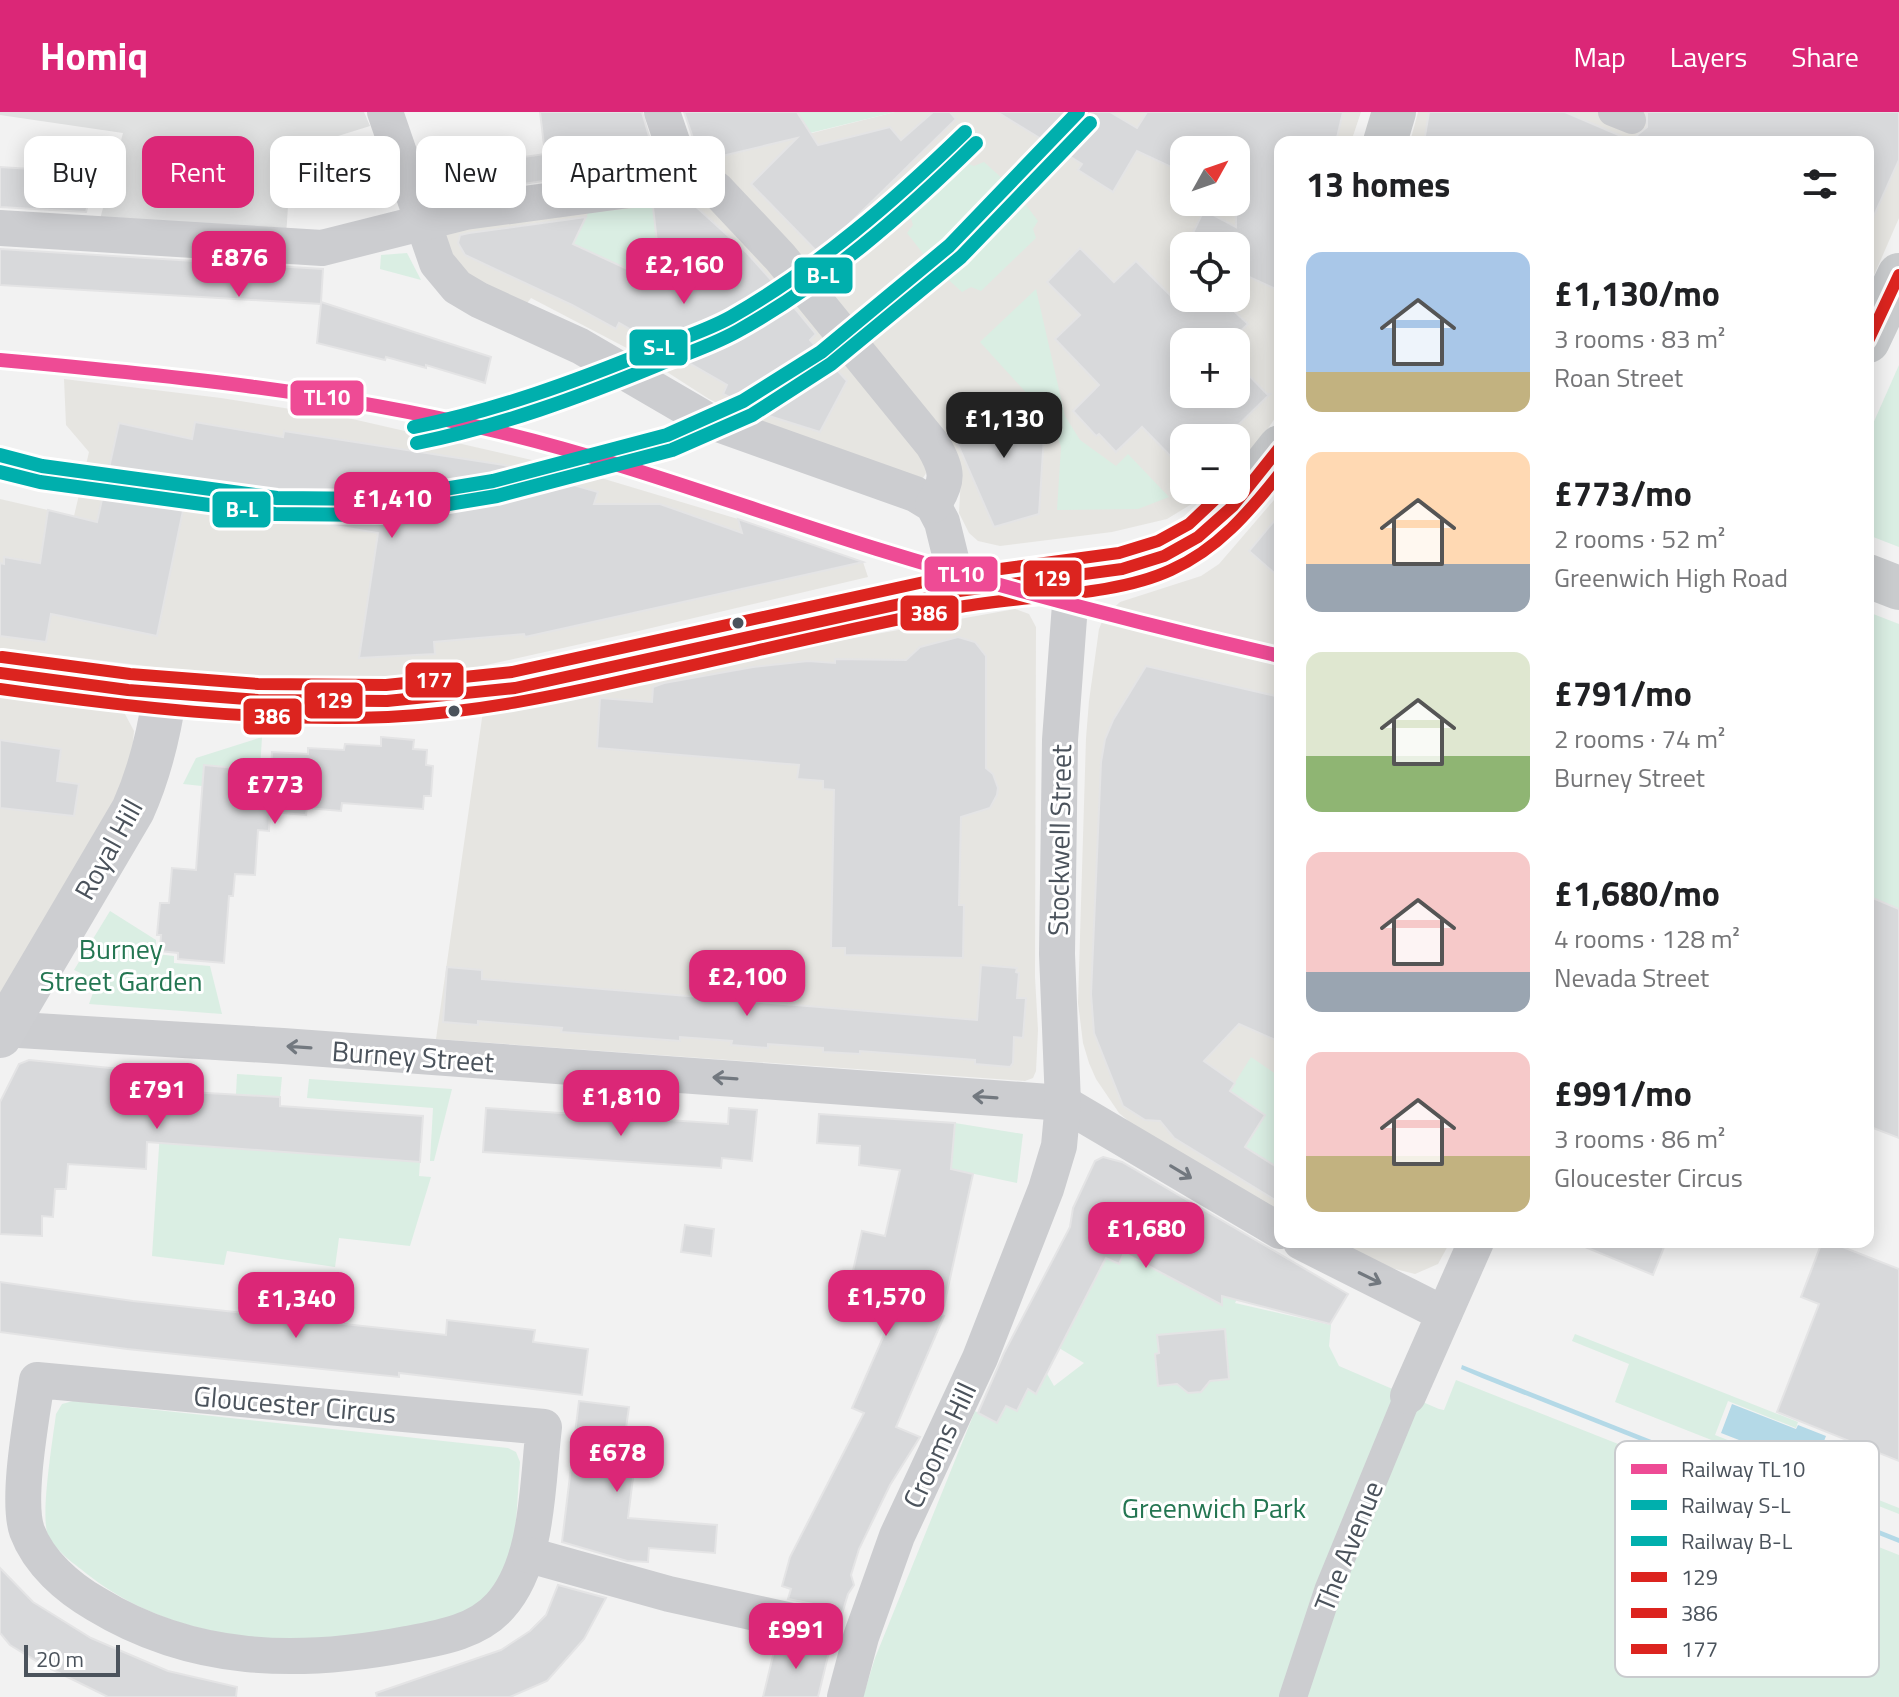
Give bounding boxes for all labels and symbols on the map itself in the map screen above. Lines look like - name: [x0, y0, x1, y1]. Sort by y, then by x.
- north arrow: [1170, 136, 1250, 216]
- pin: £876: [192, 231, 286, 299]
- pin: £2,160: [619, 238, 749, 306]
- line badge: B-L: [793, 256, 854, 295]
- text: B-L: [807, 258, 840, 292]
- line badge: S-L: [628, 328, 689, 367]
- text: S-L: [643, 330, 675, 364]
- line badge: TL10: [289, 379, 365, 417]
- text: TL10: [304, 380, 350, 414]
- pin: £1,130: [939, 392, 1069, 460]
- pin: £1,410: [327, 472, 457, 540]
- line badge: B-L: [211, 490, 272, 529]
- text: B-L: [226, 492, 259, 526]
- line badge: TL10: [923, 555, 999, 593]
- text: TL10: [938, 557, 984, 591]
- line badge: 129: [1022, 559, 1083, 598]
- text: 129: [1034, 561, 1070, 595]
- line badge: 386: [899, 594, 960, 632]
- text: 386: [911, 596, 947, 630]
- unlabelled marker: [730, 615, 746, 631]
- line badge: 177: [404, 661, 465, 699]
- text: 177: [416, 663, 452, 697]
- line badge: 129: [303, 681, 364, 720]
- text: 129: [316, 683, 352, 717]
- line badge: 386: [242, 697, 303, 736]
- text: 386: [254, 699, 290, 733]
- unlabelled marker: [446, 703, 462, 719]
- street label: Stockwell Street: [1036, 744, 1082, 936]
- pin: £773: [228, 758, 322, 826]
- street label: Royal Hill: [63, 791, 153, 907]
- park label: Burney Street Garden: [40, 927, 202, 1002]
- pin: £2,100: [682, 950, 812, 1018]
- street label: Burney Street: [330, 1029, 496, 1083]
- one-way arrow: [286, 1040, 313, 1055]
- pin: £791: [110, 1063, 204, 1131]
- pin: £1,810: [556, 1070, 686, 1138]
- one-way arrow: [713, 1070, 739, 1085]
- one-way arrow: [972, 1089, 999, 1104]
- one-way arrow: [1169, 1164, 1192, 1180]
- pin: £1,680: [1081, 1202, 1211, 1270]
- pin: £1,570: [821, 1270, 951, 1338]
- one-way arrow: [1357, 1271, 1381, 1286]
- pin: £1,340: [231, 1272, 361, 1340]
- street label: Gloucester Circus: [192, 1374, 398, 1434]
- street label: Crooms Hill: [891, 1375, 987, 1515]
- pin: £678: [570, 1426, 664, 1494]
- legend: [1615, 1441, 1879, 1677]
- text: Railway TL10: [1681, 1452, 1805, 1486]
- street label: The Avenue: [1302, 1474, 1394, 1618]
- park label: Greenwich Park: [1122, 1486, 1306, 1529]
- text: Railway S-L: [1681, 1488, 1791, 1522]
- text: Railway B-L: [1681, 1524, 1793, 1558]
- text: 129: [1681, 1560, 1718, 1594]
- text: 386: [1681, 1596, 1718, 1630]
- pin: £991: [749, 1603, 843, 1671]
- text: 177: [1681, 1632, 1718, 1666]
- scale bar: [24, 1641, 120, 1677]

